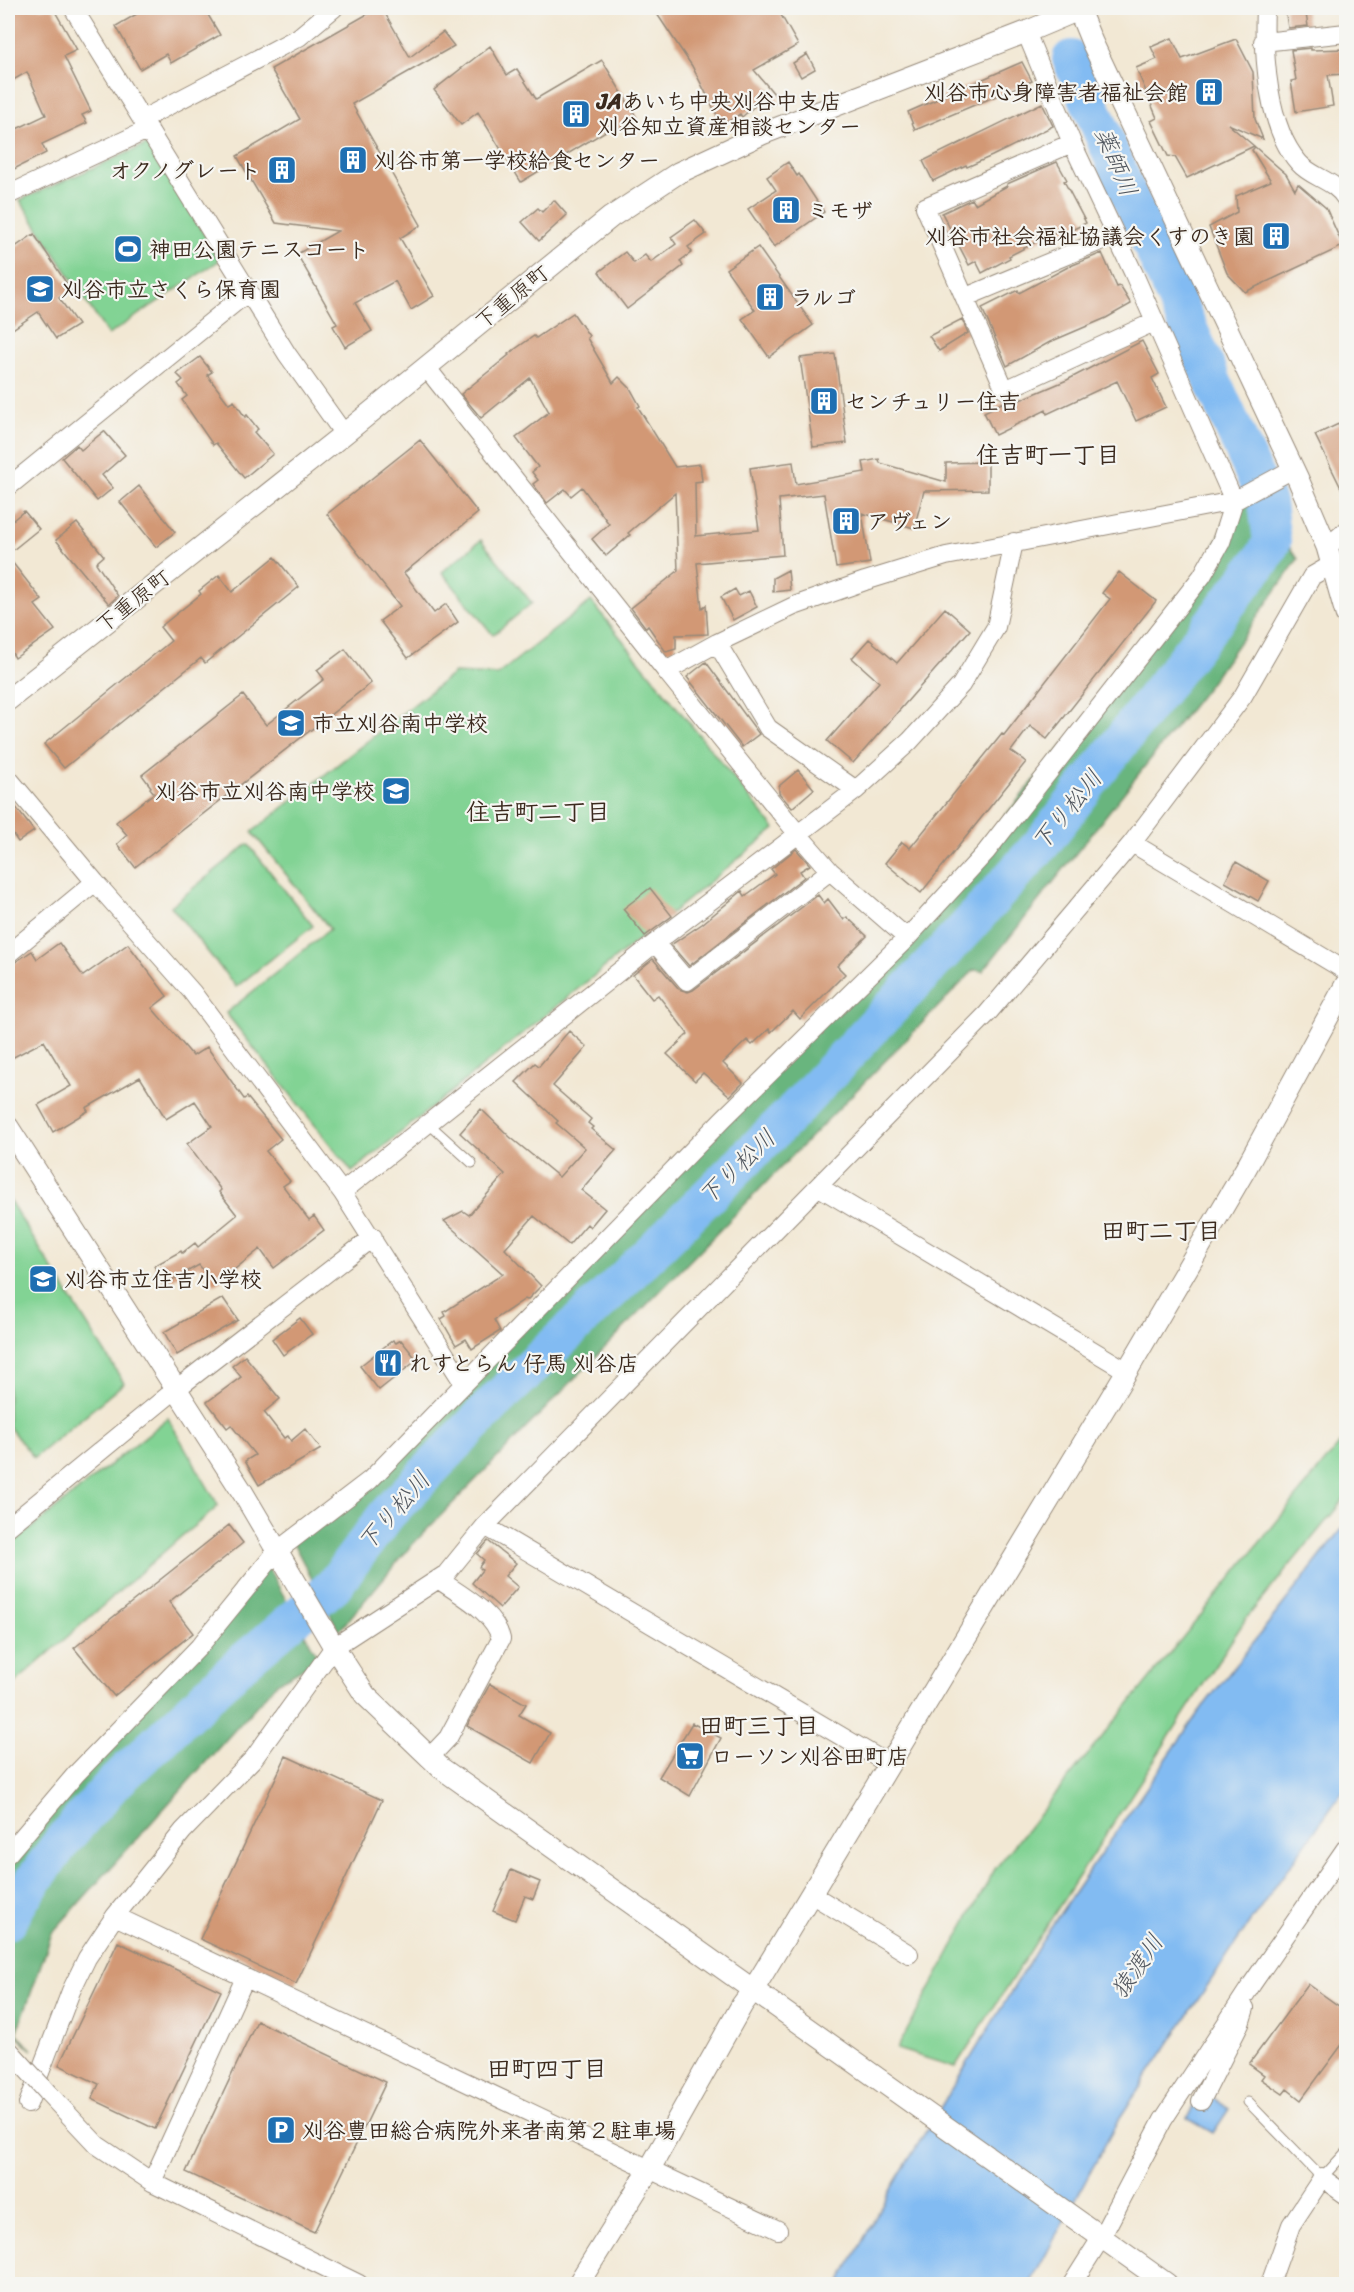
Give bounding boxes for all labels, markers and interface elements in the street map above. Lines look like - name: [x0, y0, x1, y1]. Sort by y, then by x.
- place label: 刈谷市心身障害者福祉会館: [924, 73, 1188, 112]
- building icon: 刈谷市心身障害者福祉会館: [1193, 76, 1225, 108]
- place label: JAあいち中央刈谷中支店 刈谷知立資産相談センター: [595, 82, 861, 146]
- building icon: JAあいち中央刈谷中支店 刈谷知立資産相談センター: [560, 98, 592, 130]
- water label: 薬師川: [1083, 121, 1149, 203]
- place label: 刈谷市第一学校給食センター: [374, 141, 660, 180]
- building icon: 刈谷市第一学校給食センター: [337, 144, 369, 176]
- place label: オクノグレート: [109, 151, 261, 190]
- building icon: オクノグレート: [266, 154, 298, 186]
- place label: ミモザ: [807, 191, 873, 230]
- building icon: ミモザ: [770, 194, 802, 226]
- place label: 刈谷市社会福祉協議会くすのき園: [925, 217, 1255, 256]
- building icon: 刈谷市社会福祉協議会くすのき園: [1260, 220, 1292, 252]
- place label: 神田公園テニスコート: [149, 230, 369, 269]
- sports icon: 神田公園テニスコート: [112, 233, 144, 265]
- street label: 下重原町: [466, 254, 558, 340]
- place label: 刈谷市立さくら保育園: [61, 270, 281, 309]
- school or university icon: 刈谷市立さくら保育園: [24, 273, 56, 305]
- place label: ラルゴ: [791, 278, 856, 317]
- building icon: ラルゴ: [754, 281, 786, 313]
- place label: センチュリー住吉: [845, 382, 1021, 421]
- building icon: センチュリー住吉: [808, 385, 840, 417]
- district label: 住吉町一丁目: [976, 434, 1120, 476]
- place label: アヴェン: [867, 502, 952, 541]
- building icon: アヴェン: [830, 505, 862, 537]
- street label: 下重原町: [86, 559, 180, 643]
- place label: 市立刈谷南中学校: [312, 704, 488, 743]
- school or university icon: 市立刈谷南中学校: [275, 707, 307, 739]
- water label: 下り松川: [1020, 759, 1114, 861]
- place label: 刈谷市立刈谷南中学校: [155, 772, 375, 811]
- school or university icon: 刈谷市立刈谷南中学校: [380, 775, 412, 807]
- district label: 住吉町二丁目: [466, 791, 610, 833]
- water label: 下り松川: [688, 1119, 786, 1215]
- district label: 田町二丁目: [1101, 1210, 1221, 1252]
- place label: 刈谷市立住吉小学校: [64, 1260, 262, 1299]
- school or university icon: 刈谷市立住吉小学校: [27, 1263, 59, 1295]
- place label: れすとらん 仔馬 刈谷店: [409, 1344, 639, 1383]
- restaurant icon: れすとらん 仔馬 刈谷店: [372, 1347, 404, 1379]
- water label: 下り松川: [347, 1461, 441, 1561]
- district label: 田町三丁目: [699, 1705, 819, 1747]
- place label: ローソン刈谷田町店: [711, 1737, 909, 1776]
- supermarket icon: ローソン刈谷田町店: [674, 1740, 706, 1772]
- water label: 猿渡川: [1099, 1924, 1175, 2008]
- district label: 田町四丁目: [487, 2048, 607, 2090]
- place label: 刈谷豊田総合病院外来者南第２駐車場: [302, 2111, 676, 2150]
- parking icon: 刈谷豊田総合病院外来者南第２駐車場: [265, 2114, 297, 2146]

